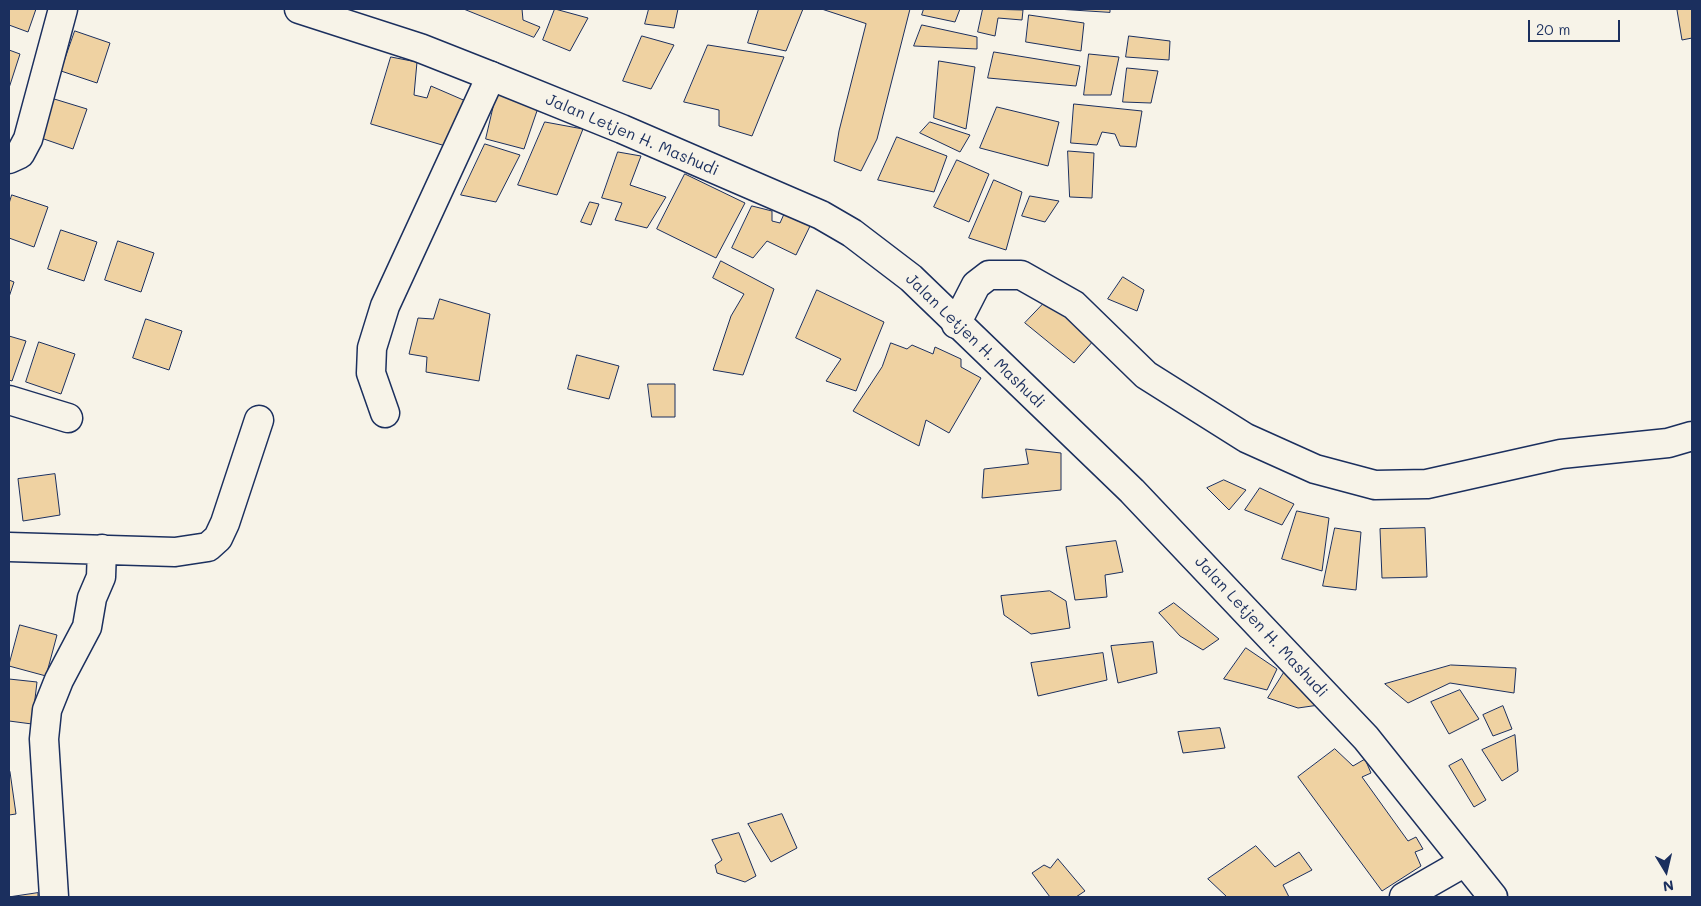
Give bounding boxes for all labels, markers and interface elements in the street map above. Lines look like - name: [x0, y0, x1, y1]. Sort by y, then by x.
- scale bar: [1531, 10, 1624, 42]
- text: 20 m: [1536, 19, 1570, 39]
- street label: Jalan Letjen H. Mashudi: [543, 90, 721, 180]
- street label: Jalan Letjen H. Mashudi: [901, 270, 1049, 412]
- street label: Jalan Letjen H. Mashudi: [1191, 552, 1331, 702]
- north arrow: [1641, 846, 1691, 896]
- text: N: [1662, 876, 1675, 897]

